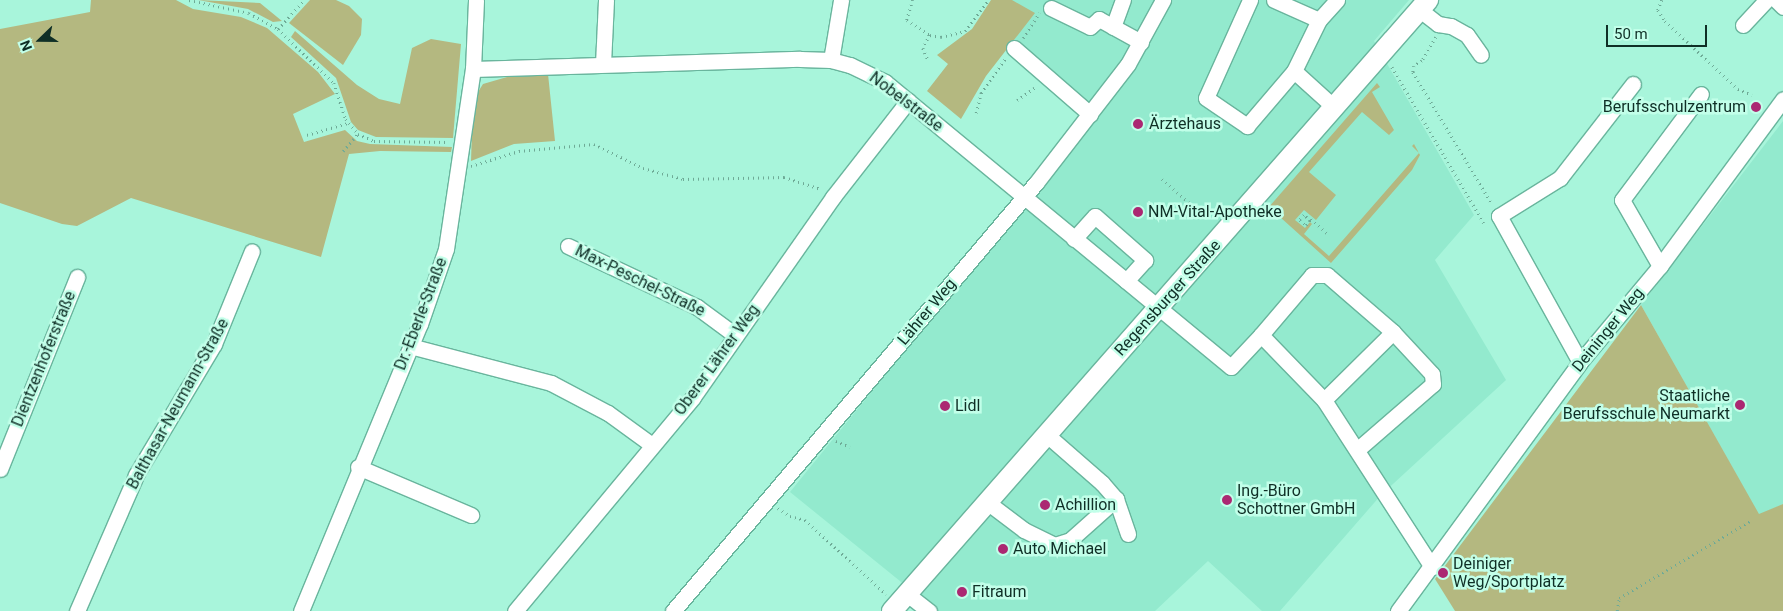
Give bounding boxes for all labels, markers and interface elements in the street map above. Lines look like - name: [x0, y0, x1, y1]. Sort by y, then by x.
- north arrow: [15, 15, 65, 65]
- scale bar: [1608, 15, 1709, 47]
- text: 50 m: [1614, 25, 1648, 43]
- text: N: [17, 38, 35, 53]
- street label: Nobelstraße: [865, 68, 947, 136]
- place label: Berufsschulzentrum: [1603, 97, 1746, 117]
- marker: Berufsschulzentrum: [1750, 101, 1762, 113]
- place label: Ärztehaus: [1149, 114, 1221, 134]
- marker: Ärztehaus: [1131, 117, 1145, 131]
- place label: NM-Vital-Apotheke: [1148, 202, 1282, 222]
- marker: NM-Vital-Apotheke: [1132, 206, 1144, 218]
- street label: Regensburger Straße: [1111, 236, 1225, 360]
- street label: Max-Peschel-Straße: [572, 241, 708, 321]
- street label: Dr.-Eberle-Straße: [391, 255, 451, 373]
- street label: Lährer Weg: [894, 275, 960, 349]
- street label: Deininger Weg: [1568, 284, 1648, 376]
- street label: Dientzenhoferstraße: [8, 288, 80, 430]
- street label: Oberer Lährer Weg: [670, 301, 764, 419]
- street label: Balthasar-Neumann-Straße: [123, 315, 233, 493]
- place label: Staatliche Berufsschule Neumarkt: [1563, 386, 1730, 424]
- place label: Lidl: [955, 396, 980, 416]
- marker: Staatliche Berufsschule Neumarkt: [1734, 399, 1746, 411]
- marker: Lidl: [939, 400, 951, 412]
- place label: Ing.-Büro Schottner GmbH: [1237, 481, 1355, 519]
- marker: Ing.-Büro Schottner GmbH: [1221, 494, 1233, 506]
- place label: Achillion: [1055, 495, 1116, 515]
- marker: Achillion: [1039, 499, 1051, 511]
- place label: Auto Michael: [1013, 539, 1106, 559]
- marker: Auto Michael: [997, 543, 1009, 555]
- place label: Deiniger Weg/Sportplatz: [1453, 554, 1564, 592]
- marker: Deiniger Weg/Sportplatz: [1437, 567, 1449, 579]
- place label: Fitraum: [972, 582, 1027, 602]
- marker: Fitraum: [956, 586, 968, 598]

